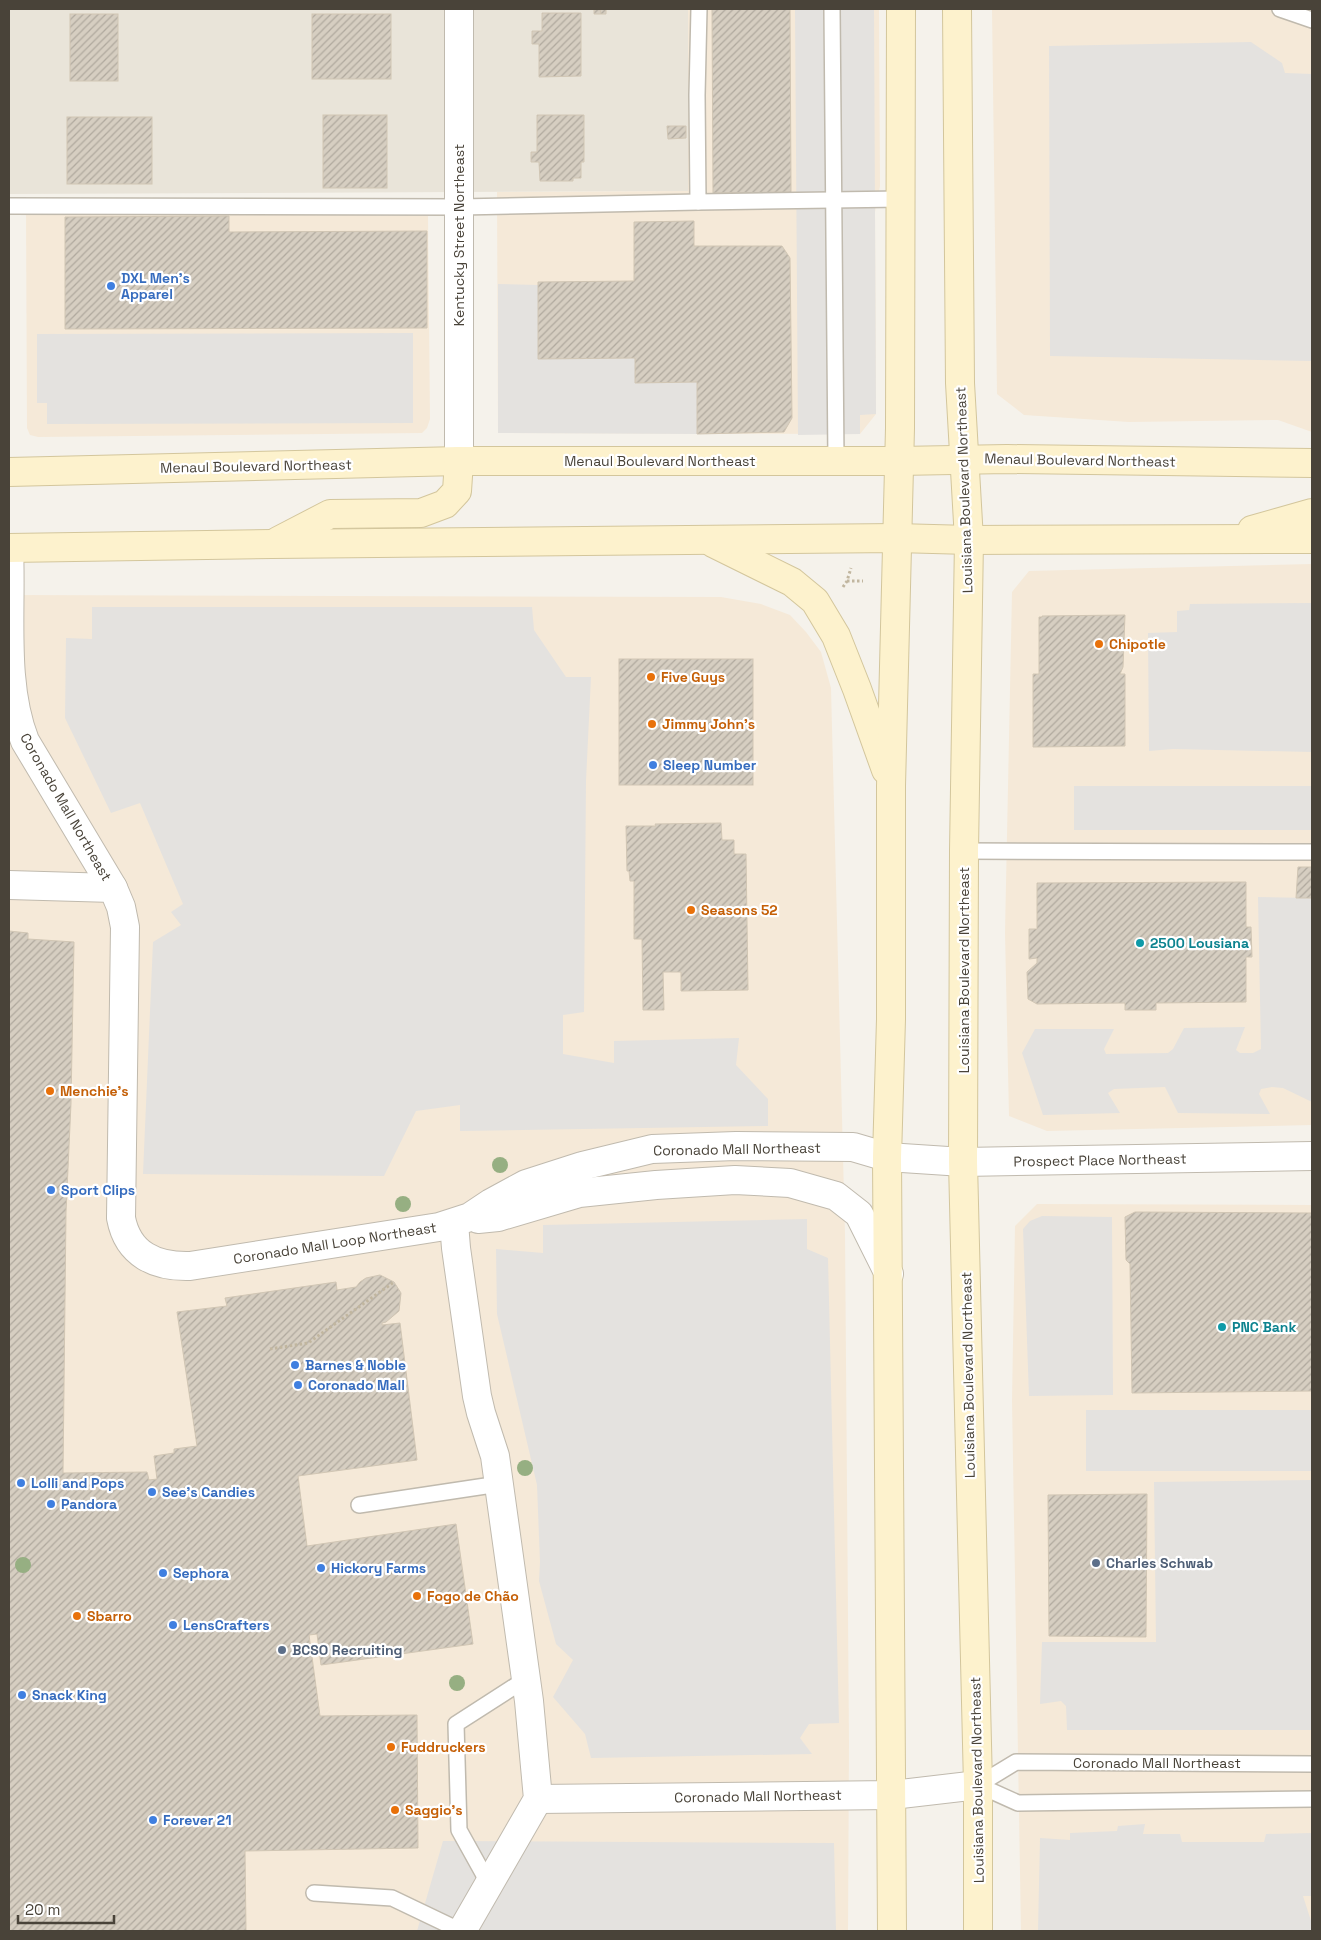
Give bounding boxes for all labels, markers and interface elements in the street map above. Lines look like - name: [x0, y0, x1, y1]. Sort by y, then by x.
- street label: Kentucky Street Northeast: [450, 144, 468, 326]
- place label: DXL Men's Apparel: [121, 269, 190, 303]
- marker: DXL Men's Apparel: [105, 280, 117, 292]
- street label: Louisiana Boulevard Northeast: [951, 387, 977, 593]
- street label: Menaul Boulevard Northeast: [984, 449, 1176, 471]
- street label: Menaul Boulevard Northeast: [564, 452, 756, 470]
- street label: Menaul Boulevard Northeast: [160, 455, 352, 477]
- place label: Chipotle: [1109, 635, 1166, 653]
- marker: Chipotle: [1093, 638, 1105, 650]
- place label: Five Guys: [661, 668, 725, 686]
- marker: Five Guys: [645, 671, 657, 683]
- place label: Jimmy John's: [662, 715, 755, 733]
- marker: Jimmy John's: [646, 718, 658, 730]
- street label: Coronado Mall Northeast: [16, 730, 116, 884]
- place label: Sleep Number: [663, 756, 757, 774]
- marker: Sleep Number: [647, 759, 659, 771]
- street label: Louisiana Boulevard Northeast: [955, 867, 973, 1073]
- place label: Seasons 52: [701, 901, 778, 919]
- marker: Seasons 52: [685, 904, 697, 916]
- place label: 2500 Lousiana: [1150, 934, 1249, 952]
- marker: 2500 Lousiana: [1134, 937, 1146, 949]
- place label: Menchie's: [60, 1082, 129, 1100]
- marker: Menchie's: [44, 1085, 56, 1097]
- street label: Coronado Mall Northeast: [653, 1139, 821, 1159]
- street label: Prospect Place Northeast: [1013, 1149, 1187, 1171]
- place label: Sport Clips: [61, 1181, 135, 1199]
- marker: Sport Clips: [45, 1184, 57, 1196]
- street label: Coronado Mall Loop Northeast: [232, 1218, 438, 1268]
- street label: Louisiana Boulevard Northeast: [957, 1272, 979, 1478]
- place label: PNC Bank: [1232, 1318, 1296, 1336]
- marker: PNC Bank: [1216, 1321, 1228, 1333]
- place label: Barnes & Noble: [305, 1356, 406, 1374]
- marker: Barnes & Noble: [289, 1359, 301, 1371]
- place label: Coronado Mall: [308, 1376, 405, 1394]
- marker: Coronado Mall: [292, 1379, 304, 1391]
- place label: Lolli and Pops: [31, 1474, 124, 1492]
- marker: Lolli and Pops: [15, 1477, 27, 1489]
- place label: See's Candies: [162, 1483, 255, 1501]
- marker: See's Candies: [146, 1486, 158, 1498]
- place label: Pandora: [61, 1495, 117, 1513]
- marker: Pandora: [45, 1498, 57, 1510]
- place label: Charles Schwab: [1106, 1554, 1213, 1572]
- marker: Charles Schwab: [1090, 1557, 1102, 1569]
- place label: Hickory Farms: [331, 1559, 426, 1577]
- marker: Hickory Farms: [315, 1562, 327, 1574]
- place label: Sephora: [173, 1564, 229, 1582]
- marker: Sephora: [157, 1567, 169, 1579]
- place label: Fogo de Chão: [427, 1587, 519, 1605]
- marker: Fogo de Chão: [411, 1590, 423, 1602]
- place label: Sbarro: [87, 1607, 132, 1625]
- marker: Sbarro: [71, 1610, 83, 1622]
- place label: LensCrafters: [183, 1616, 270, 1634]
- marker: LensCrafters: [167, 1619, 179, 1631]
- place label: BCSO Recruiting: [292, 1641, 403, 1659]
- marker: BCSO Recruiting: [276, 1644, 288, 1656]
- street label: Louisiana Boulevard Northeast: [966, 1677, 988, 1883]
- place label: Snack King: [32, 1686, 107, 1704]
- marker: Snack King: [16, 1689, 28, 1701]
- place label: Fuddruckers: [401, 1738, 486, 1756]
- marker: Fuddruckers: [385, 1741, 397, 1753]
- street label: Coronado Mall Northeast: [1073, 1754, 1241, 1772]
- street label: Coronado Mall Northeast: [674, 1786, 842, 1806]
- place label: Saggio's: [405, 1801, 463, 1819]
- marker: Saggio's: [389, 1804, 401, 1816]
- place label: Forever 21: [163, 1811, 231, 1829]
- marker: Forever 21: [147, 1814, 159, 1826]
- scale bar: [18, 1892, 114, 1924]
- text: 20 m: [25, 1900, 60, 1919]

